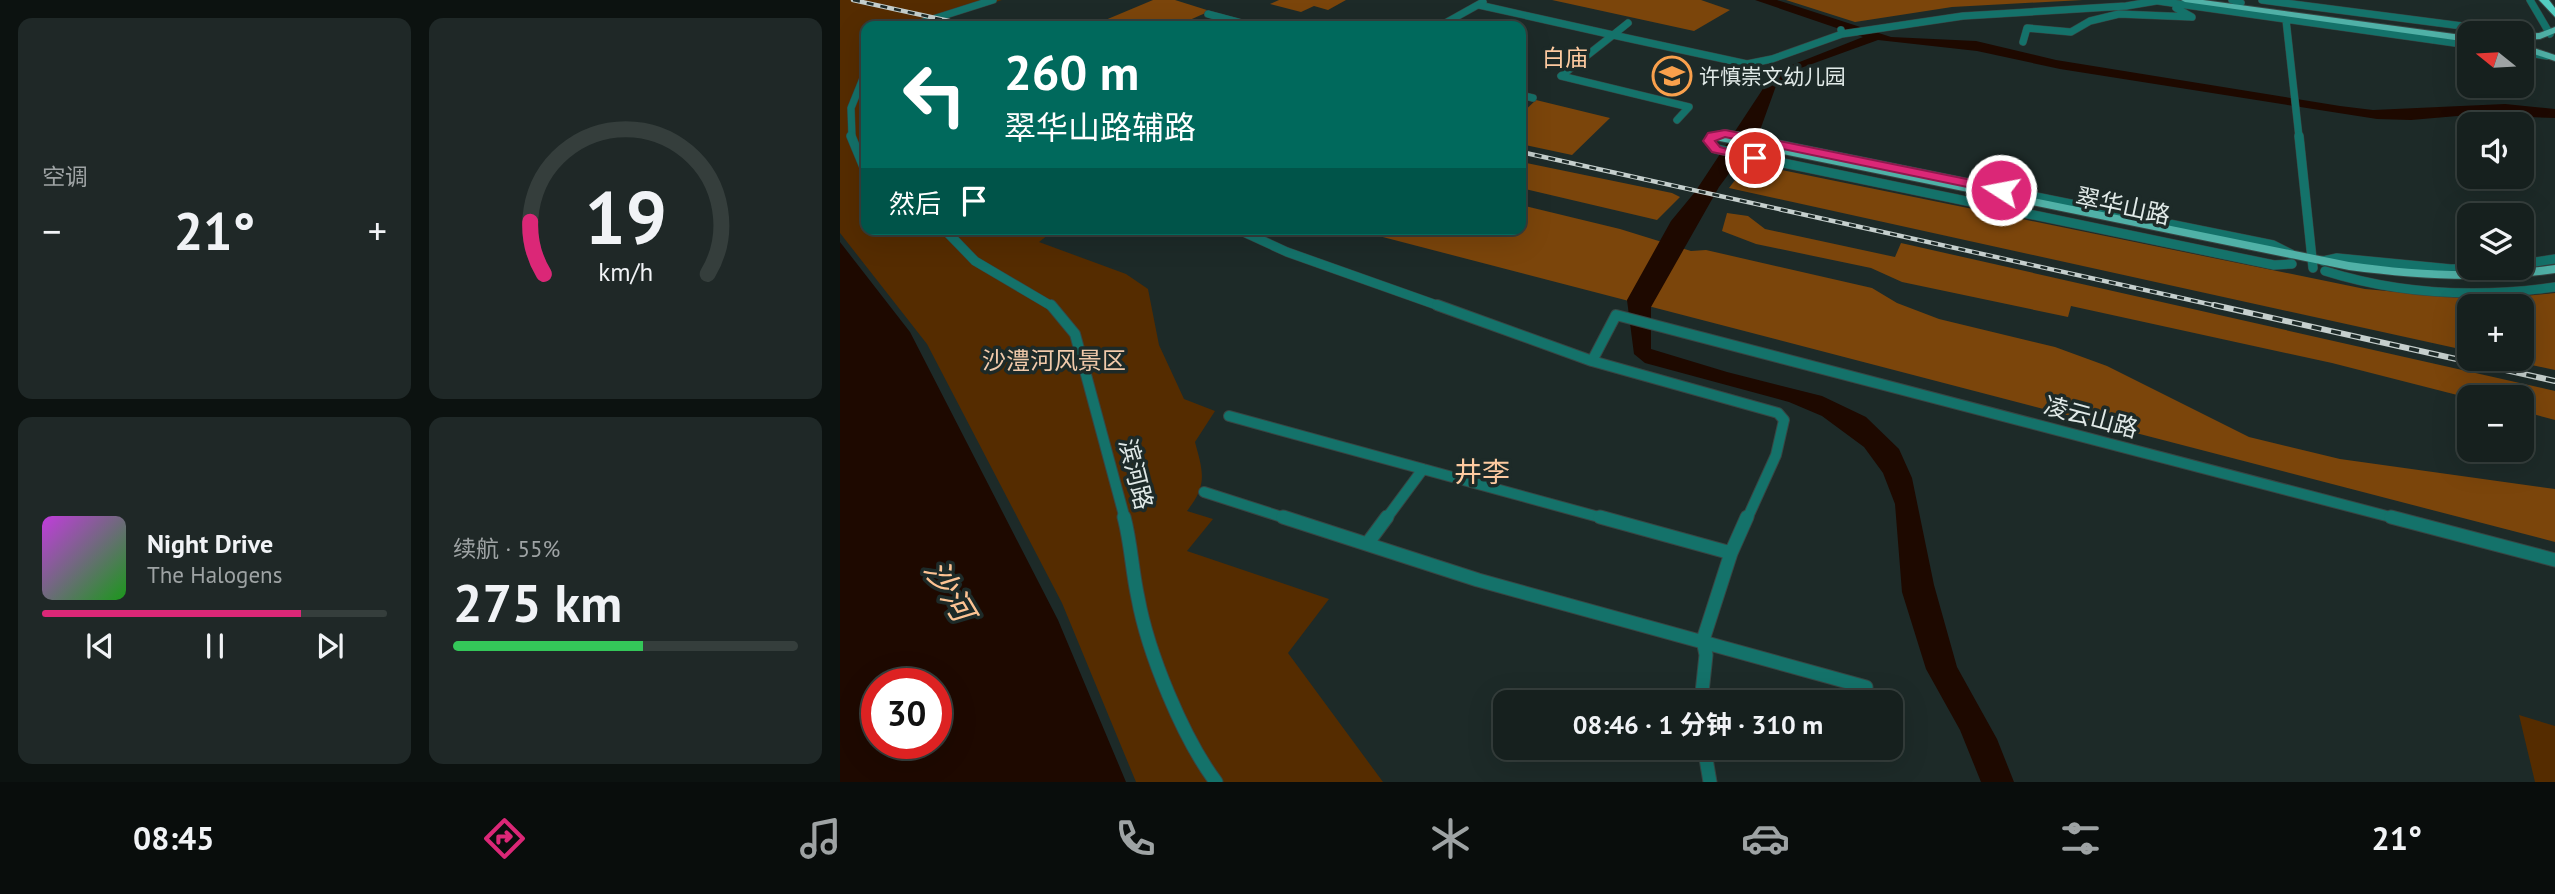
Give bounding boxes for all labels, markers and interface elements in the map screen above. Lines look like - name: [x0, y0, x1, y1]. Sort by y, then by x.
- north arrow: [2457, 21, 2534, 98]
- map controls: [2457, 21, 2534, 462]
- text: 260 m: [1004, 40, 1139, 104]
- district label: 白庙: [1542, 43, 1588, 72]
- icon: left: [889, 49, 980, 140]
- school or university icon: 许慎崇文幼儿园: [1651, 55, 1693, 97]
- place label: 许慎崇文幼儿园: [1699, 63, 1846, 90]
- text: 翠华山路辅路: [1004, 106, 1196, 148]
- button: sound: [2457, 112, 2534, 189]
- pin: [1725, 128, 1785, 188]
- icon: arrive: [1736, 139, 1774, 177]
- position arrow: [1964, 153, 2038, 227]
- text: 空调: [42, 162, 88, 191]
- text: 19: [584, 171, 667, 265]
- street label: 翠华山路: [2073, 181, 2173, 231]
- icon: arrive: [955, 182, 993, 220]
- text: 然后: [889, 187, 941, 220]
- text: 21°: [174, 197, 255, 264]
- button: layers: [2457, 203, 2534, 280]
- text: −: [42, 206, 61, 255]
- text: +: [368, 206, 387, 255]
- text: km/h: [598, 256, 653, 288]
- button: +: [2457, 294, 2534, 371]
- park label: 沙澧河风景区: [982, 345, 1126, 376]
- button: −: [2457, 385, 2534, 462]
- street label: 凌云山路: [2041, 390, 2141, 444]
- street label: 滨河路: [1112, 435, 1160, 513]
- district label: 井李: [1454, 453, 1510, 490]
- text: Night Drive: [147, 527, 273, 560]
- text: 续航 · 55%: [453, 534, 560, 563]
- water label: 沙河: [916, 552, 988, 633]
- text: The Halogens: [147, 560, 282, 589]
- text: 275 km: [453, 569, 622, 636]
- icon: previous: [81, 627, 119, 665]
- icon: pause: [196, 627, 234, 665]
- icon: next: [311, 627, 349, 665]
- speed limit sign: 30: [861, 668, 952, 759]
- text: 08:46 · 1 分钟 · 310 m: [1573, 708, 1823, 741]
- icon: directions: [480, 814, 529, 863]
- icon: music: [796, 814, 845, 863]
- icon: phone: [1111, 814, 1160, 863]
- icon: climate: [1426, 814, 1475, 863]
- icon: car: [1741, 814, 1790, 863]
- icon: filters: [2056, 814, 2105, 863]
- text: 08:45: [133, 817, 214, 859]
- text: 21°: [2372, 817, 2422, 859]

